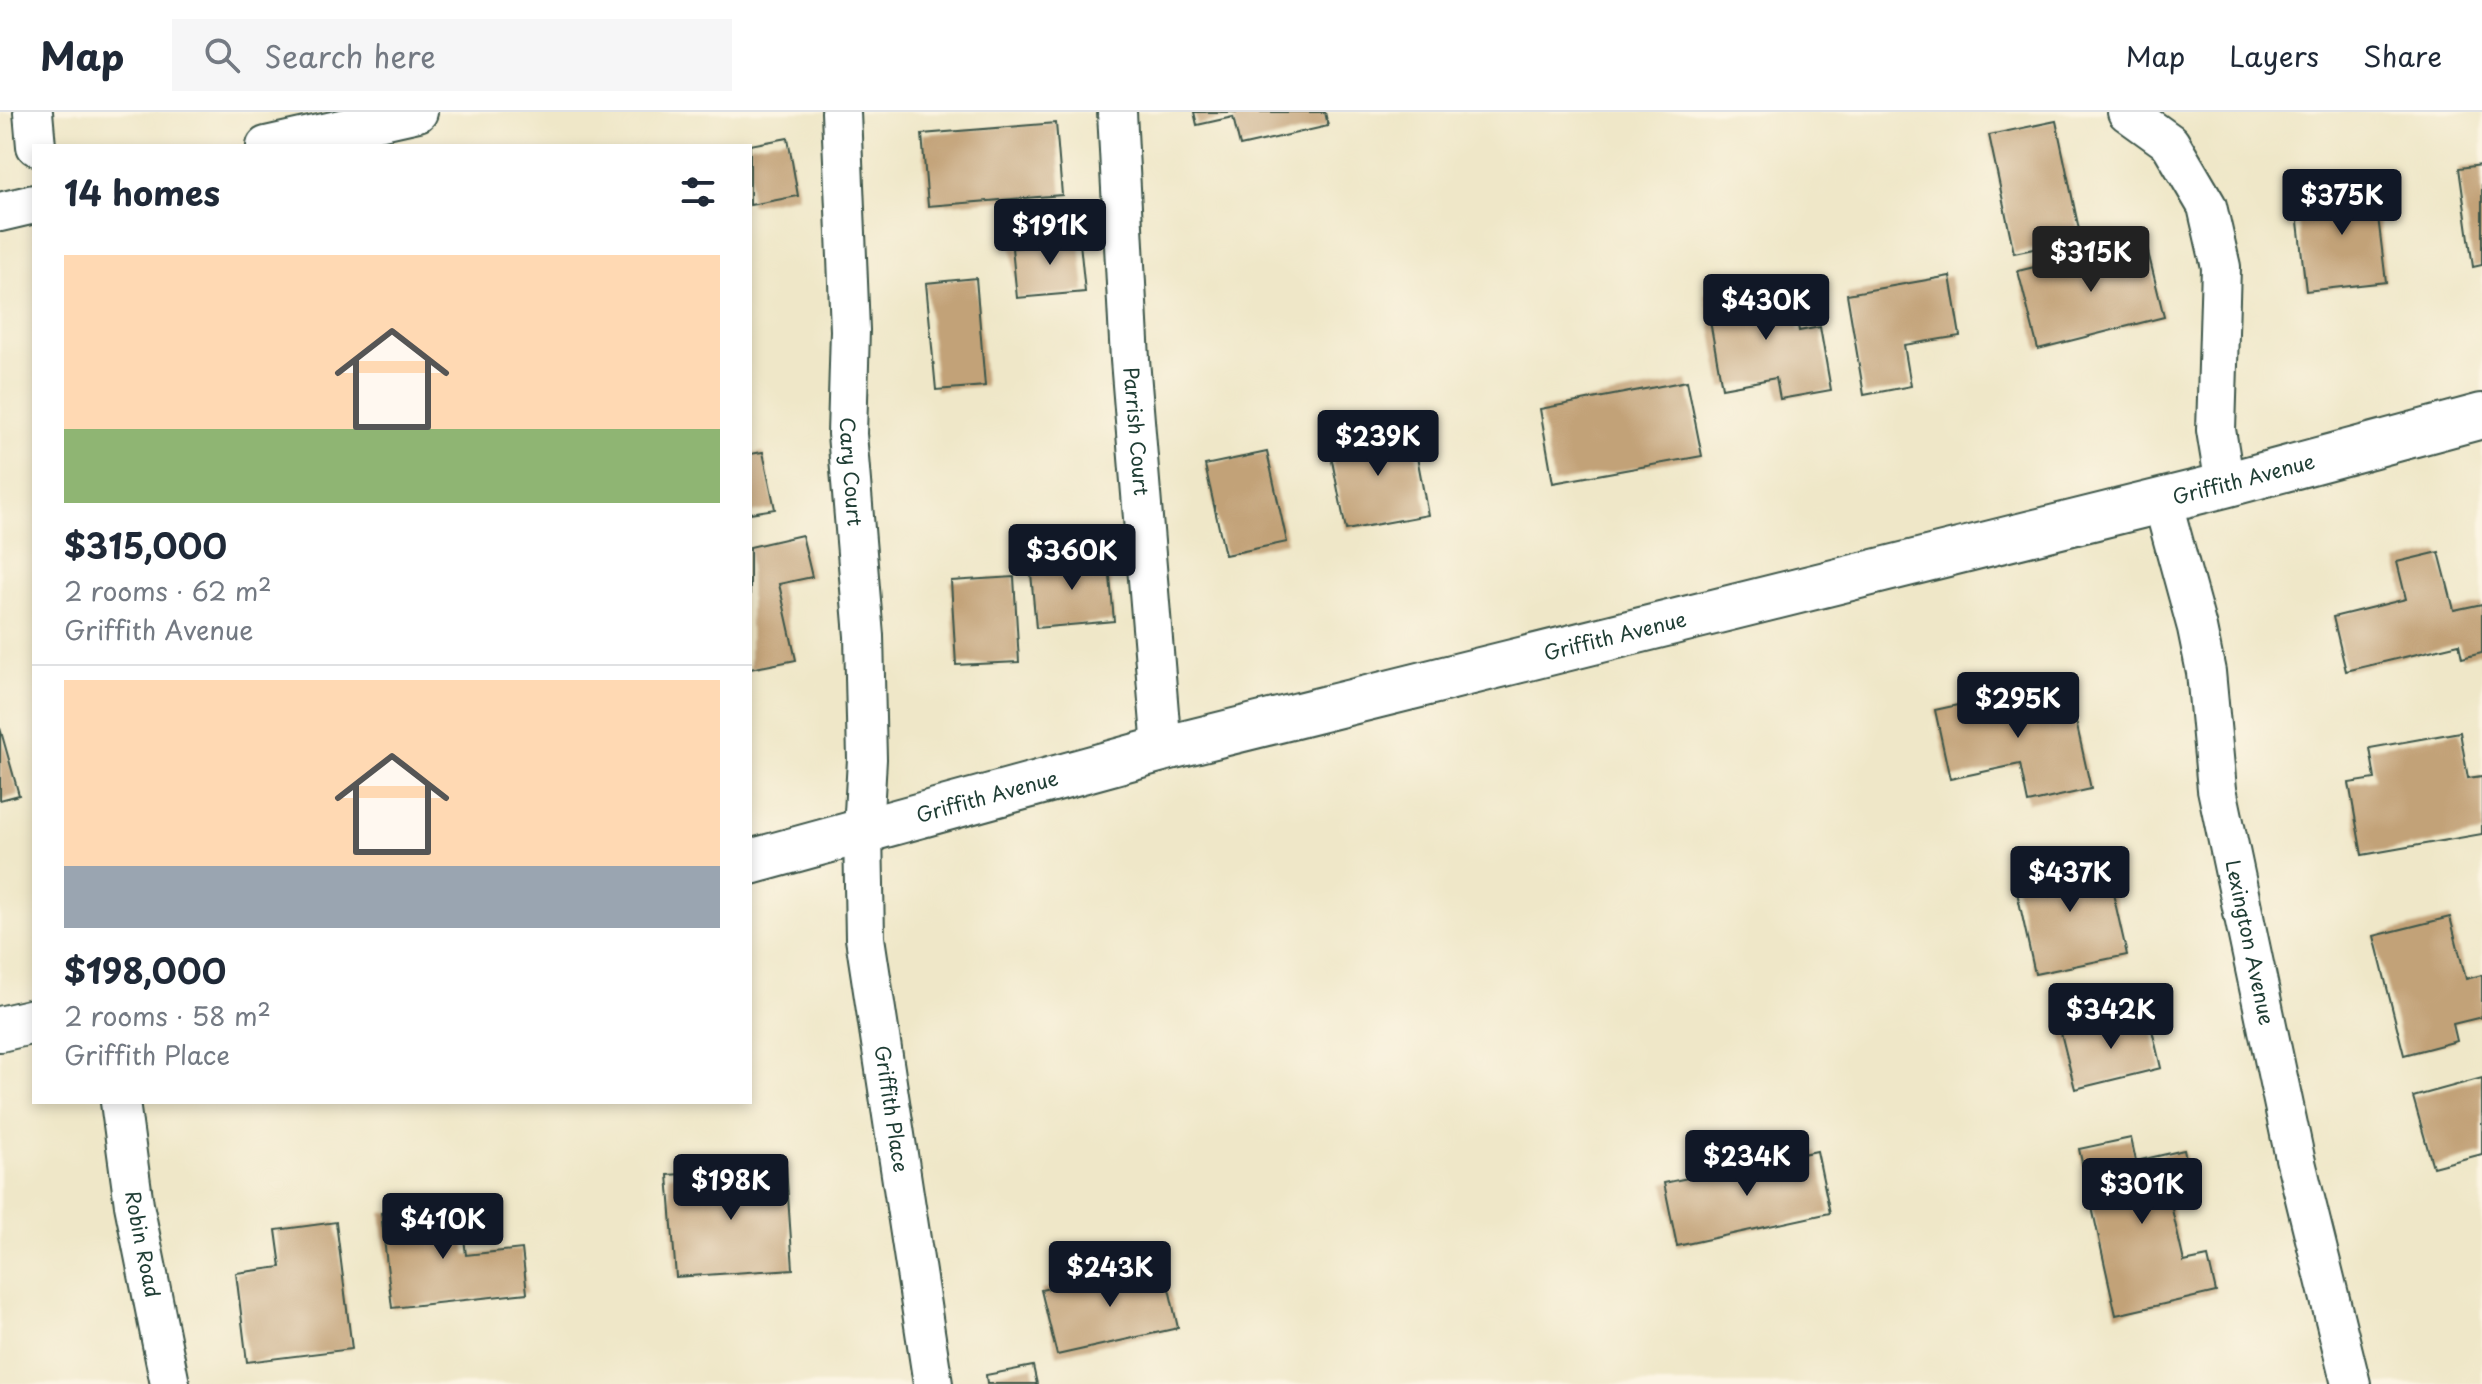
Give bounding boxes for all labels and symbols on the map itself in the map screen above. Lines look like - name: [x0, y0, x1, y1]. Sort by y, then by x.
- pin: $375K: [2286, 169, 2398, 237]
- pin: $191K: [994, 199, 1106, 267]
- pin: $315K: [2035, 226, 2147, 294]
- pin: $430K: [1710, 274, 1822, 342]
- street label: Parrish Court: [1117, 366, 1157, 497]
- pin: $239K: [1322, 410, 1434, 478]
- street label: Cary Court: [833, 417, 871, 527]
- street label: Griffith Avenue: [2169, 446, 2318, 511]
- pin: $360K: [1016, 524, 1128, 592]
- street label: Griffith Avenue: [1540, 603, 1689, 668]
- pin: $295K: [1962, 672, 2074, 740]
- street label: Griffith Avenue: [913, 762, 1061, 830]
- pin: $437K: [2014, 846, 2126, 914]
- street label: Lexington Avenue: [2218, 857, 2283, 1028]
- pin: $342K: [2055, 983, 2167, 1051]
- street label: Griffith Place: [868, 1043, 917, 1174]
- pin: $234K: [1691, 1130, 1803, 1198]
- pin: $198K: [675, 1154, 787, 1222]
- pin: $301K: [2086, 1158, 2198, 1226]
- street label: Robin Road: [118, 1189, 168, 1300]
- pin: $410K: [387, 1193, 499, 1261]
- pin: $243K: [1054, 1241, 1166, 1309]

